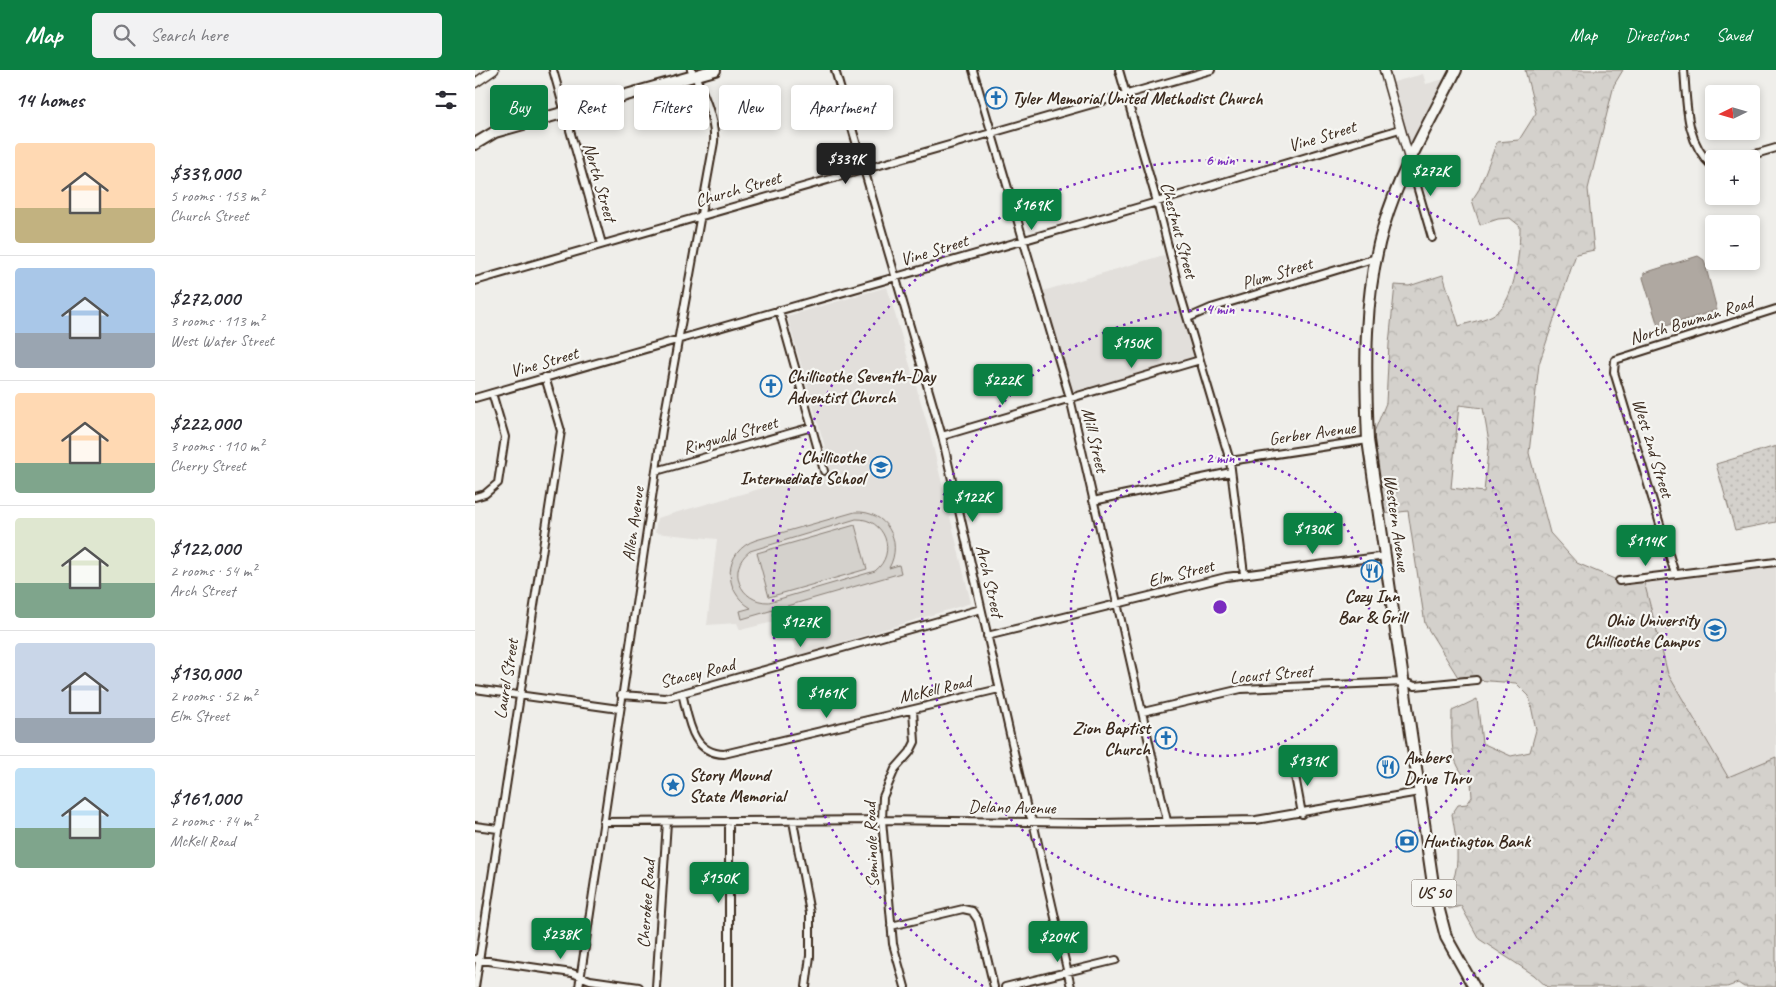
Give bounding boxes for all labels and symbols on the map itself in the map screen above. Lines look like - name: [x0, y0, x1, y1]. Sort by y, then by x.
- north arrow: [1705, 85, 1760, 140]
- church icon: Tyler Memorial United Methodist Church: [984, 86, 1008, 110]
- place label: Tyler Memorial United Methodist Church: [1012, 87, 1263, 109]
- street label: Vine Street: [1286, 115, 1360, 157]
- street label: North Street: [578, 140, 623, 227]
- pin: $339K: [811, 142, 881, 185]
- text: 6 min: [1205, 151, 1236, 170]
- pin: $272K: [1396, 154, 1466, 197]
- street label: Church Street: [693, 166, 785, 212]
- street label: Chestnut Street: [1156, 179, 1203, 282]
- pin: $169K: [997, 189, 1067, 231]
- street label: Vine Street: [898, 229, 972, 271]
- street label: Plum Street: [1239, 251, 1317, 294]
- street label: North Bowman Road: [1627, 290, 1758, 349]
- text: 4 min: [1206, 300, 1235, 319]
- pin: $150K: [1097, 326, 1167, 369]
- street label: Vine Street: [508, 341, 582, 382]
- pin: $222K: [968, 364, 1038, 406]
- place label: Chillicothe Seventh-Day Adventist Church: [787, 365, 937, 408]
- church icon: Chillicothe Seventh-Day Adventist Church: [759, 374, 783, 398]
- street label: West 2nd Street: [1628, 396, 1679, 502]
- street label: Mill Street: [1077, 405, 1114, 477]
- street label: Ringwald Street: [680, 410, 782, 459]
- street label: Gerber Avenue: [1267, 416, 1358, 450]
- place label: Chillicothe Intermediate School: [740, 446, 869, 489]
- text: 2 min: [1206, 449, 1235, 468]
- school or university icon: Chillicothe Intermediate School: [869, 455, 893, 479]
- street label: Western Avenue: [1379, 473, 1415, 574]
- pin: $122K: [938, 480, 1008, 523]
- street label: Allen Avenue: [617, 484, 649, 563]
- pin: $130K: [1278, 512, 1348, 555]
- pin: $114K: [1611, 524, 1681, 567]
- street label: Arch Street: [971, 543, 1010, 622]
- street label: Elm Street: [1146, 554, 1218, 592]
- restaurant icon: Cozy Inn Bar & Grill: [1360, 559, 1384, 583]
- place label: Cozy Inn Bar & Grill: [1338, 585, 1410, 628]
- centre of rings: [1211, 598, 1229, 616]
- pin: $127K: [766, 606, 836, 648]
- place label: Ohio University Chillicothe Campus: [1585, 609, 1701, 652]
- school or university icon: Ohio University Chillicothe Campus: [1703, 618, 1727, 642]
- street label: Laurel Street: [489, 635, 524, 721]
- street label: Stacey Road: [657, 652, 740, 693]
- street label: Locust Street: [1229, 659, 1316, 689]
- street label: McKell Road: [897, 669, 976, 708]
- pin: $161K: [792, 676, 862, 719]
- place label: Zion Baptist Church: [1072, 717, 1152, 760]
- church icon: Zion Baptist Church: [1154, 726, 1178, 750]
- pin: $131K: [1273, 744, 1343, 787]
- place label: Ambers Drive Thru: [1404, 746, 1472, 789]
- restaurant icon: Ambers Drive Thru: [1376, 755, 1400, 779]
- place label: Story Mound State Memorial: [689, 764, 789, 807]
- place icon: Story Mound State Memorial: [661, 773, 685, 797]
- street label: Delano Avenue: [968, 795, 1057, 819]
- street label: Seminole Road: [858, 799, 883, 888]
- bank icon: Huntington Bank: [1395, 829, 1419, 853]
- place label: Huntington Bank: [1423, 830, 1532, 852]
- street label: Cherokee Road: [632, 856, 660, 949]
- pin: $150K: [684, 862, 754, 904]
- road number: US 50: [1411, 880, 1457, 906]
- pin: $238K: [526, 918, 596, 960]
- pin: $204K: [1023, 920, 1093, 963]

